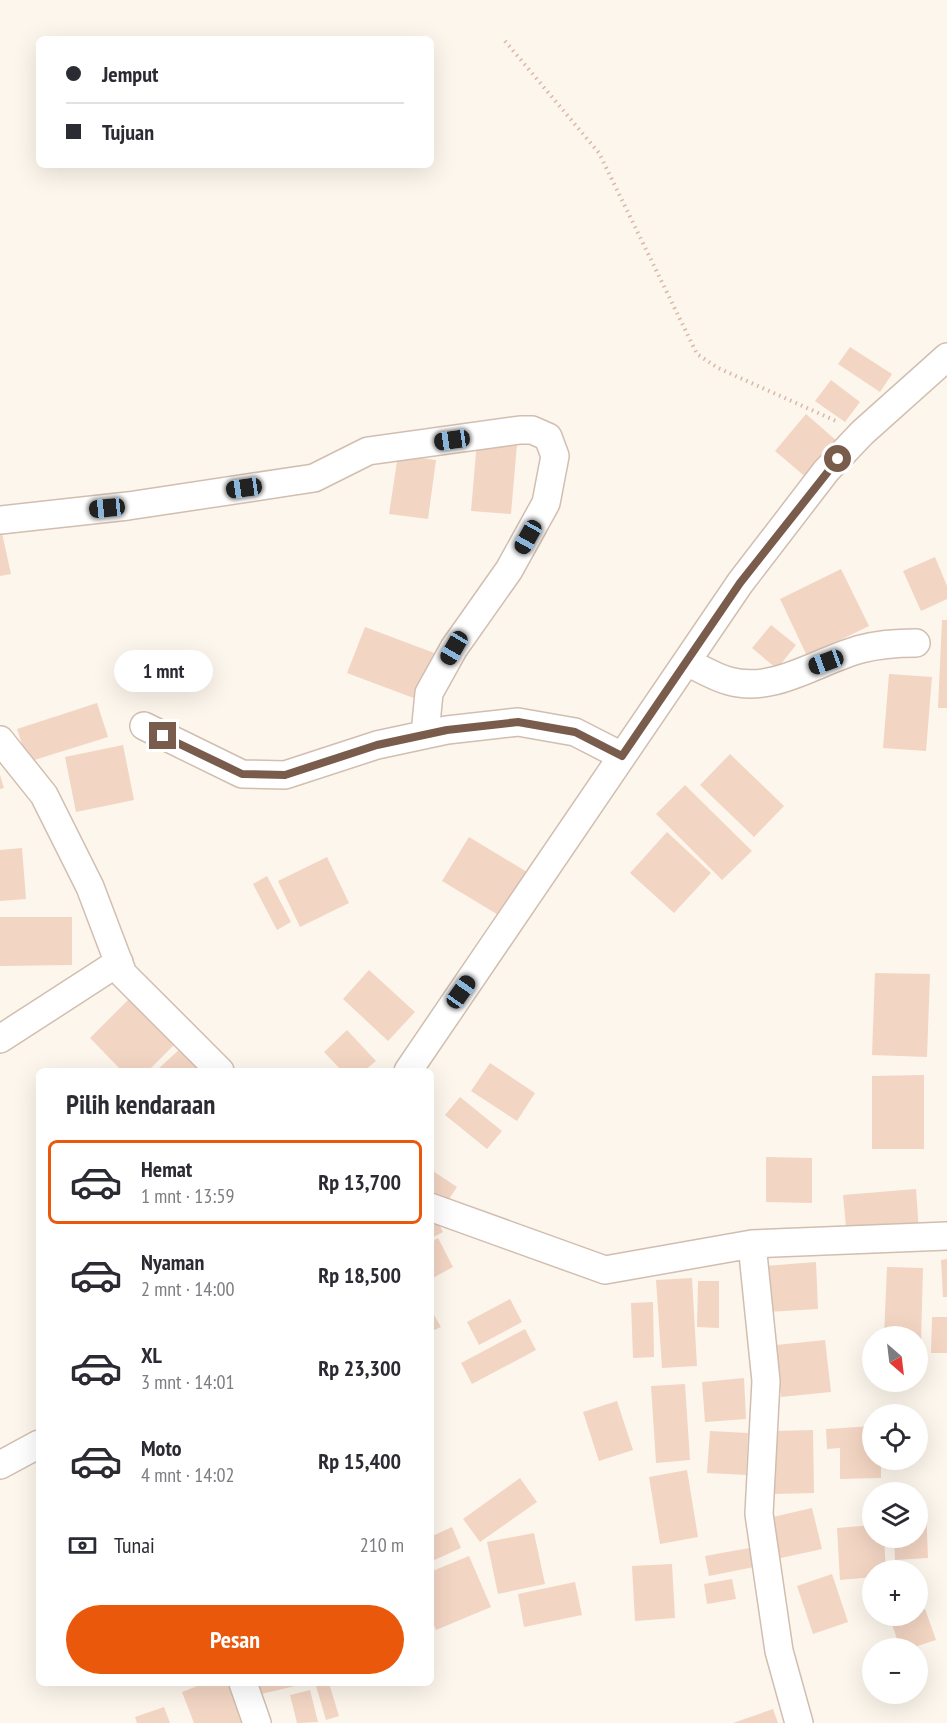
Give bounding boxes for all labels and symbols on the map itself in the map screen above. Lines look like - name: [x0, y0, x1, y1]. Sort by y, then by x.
- car: [433, 429, 471, 451]
- route start: [824, 445, 851, 472]
- car: [225, 477, 263, 499]
- car: [88, 497, 126, 519]
- car: [511, 517, 545, 557]
- car: [437, 628, 471, 668]
- car: [806, 647, 846, 677]
- callout: 1 mnt: [114, 649, 213, 691]
- route end: [149, 722, 176, 749]
- car: [443, 972, 479, 1012]
- north arrow: [862, 1326, 928, 1392]

